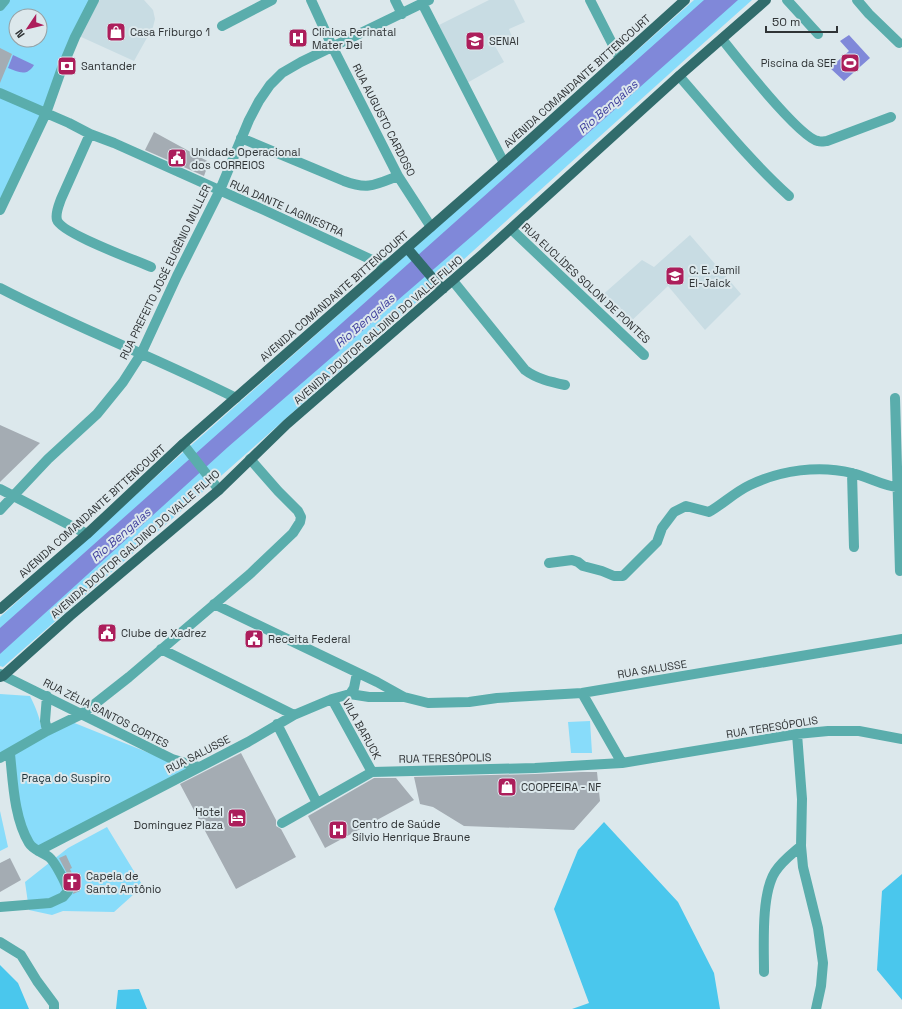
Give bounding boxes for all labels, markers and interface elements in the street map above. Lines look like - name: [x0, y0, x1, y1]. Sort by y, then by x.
- north arrow: [8, 8, 48, 48]
- scale bar: [766, 8, 837, 34]
- street label: AVENIDA COMANDANTE BITTENCOURT: [501, 11, 654, 151]
- text: 50 m: [772, 14, 800, 30]
- shop icon: Casa Friburgo 1: [105, 21, 127, 43]
- place label: Casa Friburgo 1: [130, 25, 210, 39]
- place label: Clínica Perinatal Mater Dei: [312, 25, 396, 52]
- text: N: [12, 27, 28, 41]
- hospital icon: Clínica Perinatal Mater Dei: [287, 27, 309, 49]
- school or university icon: SENAI: [464, 30, 486, 52]
- place label: SENAI: [489, 34, 519, 48]
- sports icon: Piscina da SEF: [839, 52, 861, 74]
- bank icon: Santander: [56, 55, 78, 77]
- place label: Piscina da SEF: [761, 56, 836, 70]
- place label: Santander: [81, 59, 137, 73]
- street label: RUA AUGUSTO CARDOSO: [349, 61, 419, 179]
- water label: Rio Bengalas: [575, 76, 642, 137]
- place label: Unidade Operacional dos CORREIOS: [191, 145, 300, 172]
- public building icon: Unidade Operacional dos CORREIOS: [166, 147, 188, 169]
- street label: RUA DANTE LAGINESTRA: [228, 176, 346, 240]
- street label: RUA PREFEITO JOSÉ EUGÊNIO MULLER: [116, 182, 214, 362]
- street label: RUA EUCLÍDES SOLON DE PONTES: [519, 220, 653, 346]
- street label: AVENIDA COMANDANTE BITTENCOURT: [257, 227, 412, 364]
- street label: AVENIDA DOUTOR GALDINO DO VALLE FILHO: [290, 253, 466, 407]
- place label: C. E. Jamil El-Jaick: [689, 263, 740, 290]
- school or university icon: C. E. Jamil El-Jaick: [664, 265, 686, 287]
- water label: Rio Bengalas: [332, 290, 399, 351]
- street label: AVENIDA COMANDANTE BITTENCOURT: [16, 441, 169, 581]
- street label: AVENIDA DOUTOR GALDINO DO VALLE FILHO: [47, 467, 223, 621]
- water label: Rio Bengalas: [88, 504, 155, 565]
- public building icon: Clube de Xadrez: [96, 622, 118, 644]
- place label: Clube de Xadrez: [121, 626, 207, 640]
- public building icon: Receita Federal: [243, 628, 265, 650]
- place label: Receita Federal: [268, 632, 350, 646]
- street label: RUA SALUSSE: [616, 657, 688, 681]
- street label: RUA ZÉLIA SANTOS CORTES: [41, 675, 171, 751]
- street label: VILA BARUCK: [340, 696, 385, 762]
- street label: RUA TERESÓPOLIS: [725, 712, 819, 741]
- street label: RUA SALUSSE: [164, 732, 232, 776]
- street label: RUA TERESÓPOLIS: [398, 749, 492, 766]
- park label: Praça do Suspiro: [22, 771, 111, 785]
- shop icon: COOPFEIRA - NF: [496, 776, 518, 798]
- place label: COOPFEIRA - NF: [521, 780, 601, 794]
- place label: Hotel Dominguez Plaza: [134, 805, 224, 832]
- hotel icon: Hotel Dominguez Plaza: [226, 807, 248, 829]
- place label: Centro de Saúde Sílvio Henrique Braune: [352, 817, 470, 844]
- hospital icon: Centro de Saúde Sílvio Henrique Braune: [327, 819, 349, 841]
- place label: Capela de Santo Antônio: [86, 869, 162, 896]
- church icon: Capela de Santo Antônio: [61, 871, 83, 893]

